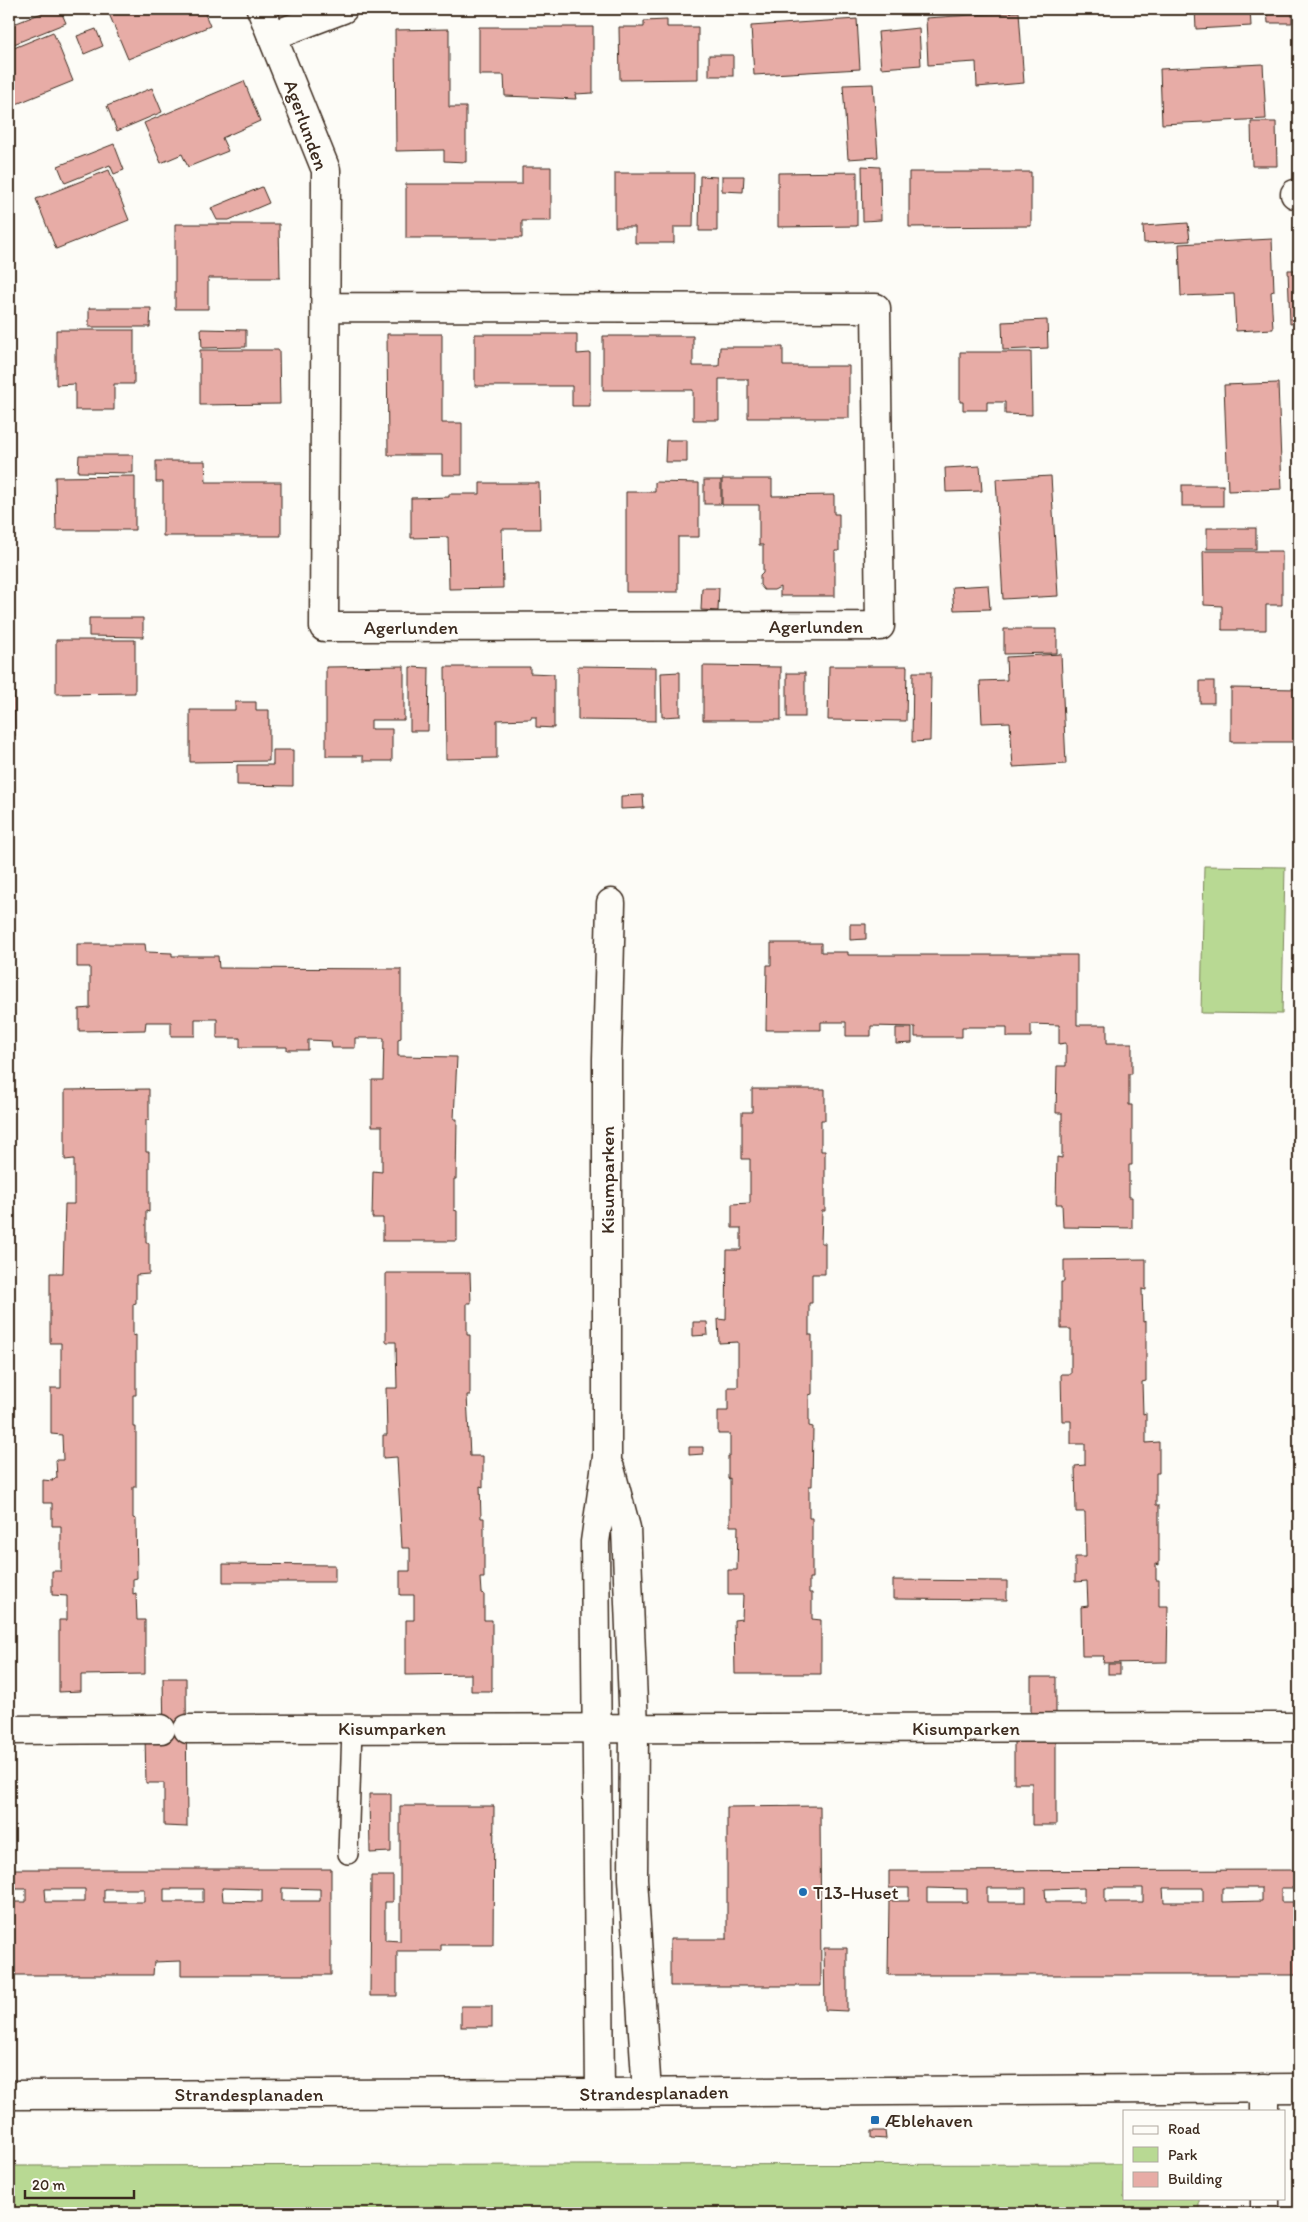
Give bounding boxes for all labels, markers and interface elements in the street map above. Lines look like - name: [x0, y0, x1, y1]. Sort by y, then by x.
- street label: Agerlunden: [279, 77, 333, 174]
- street label: Agerlunden: [769, 615, 864, 638]
- street label: Agerlunden: [364, 616, 459, 639]
- street label: Kisumparken: [596, 1126, 619, 1234]
- street label: Kisumparken: [338, 1717, 446, 1740]
- street label: Kisumparken: [912, 1717, 1020, 1740]
- place label: T13-Huset: [813, 1881, 899, 1904]
- marker: T13-Huset: [797, 1886, 809, 1898]
- street label: Strandesplanaden: [579, 2080, 729, 2106]
- street label: Strandesplanaden: [174, 2083, 324, 2106]
- place label: Æblehaven: [885, 2109, 973, 2132]
- legend: [1123, 2110, 1286, 2200]
- marker: Æblehaven: [869, 2114, 881, 2126]
- text: Road: [1168, 2120, 1201, 2138]
- text: Park: [1168, 2146, 1198, 2164]
- scale bar: [25, 2167, 134, 2199]
- text: Building: [1168, 2170, 1222, 2188]
- text: 20 m: [32, 2176, 66, 2194]

